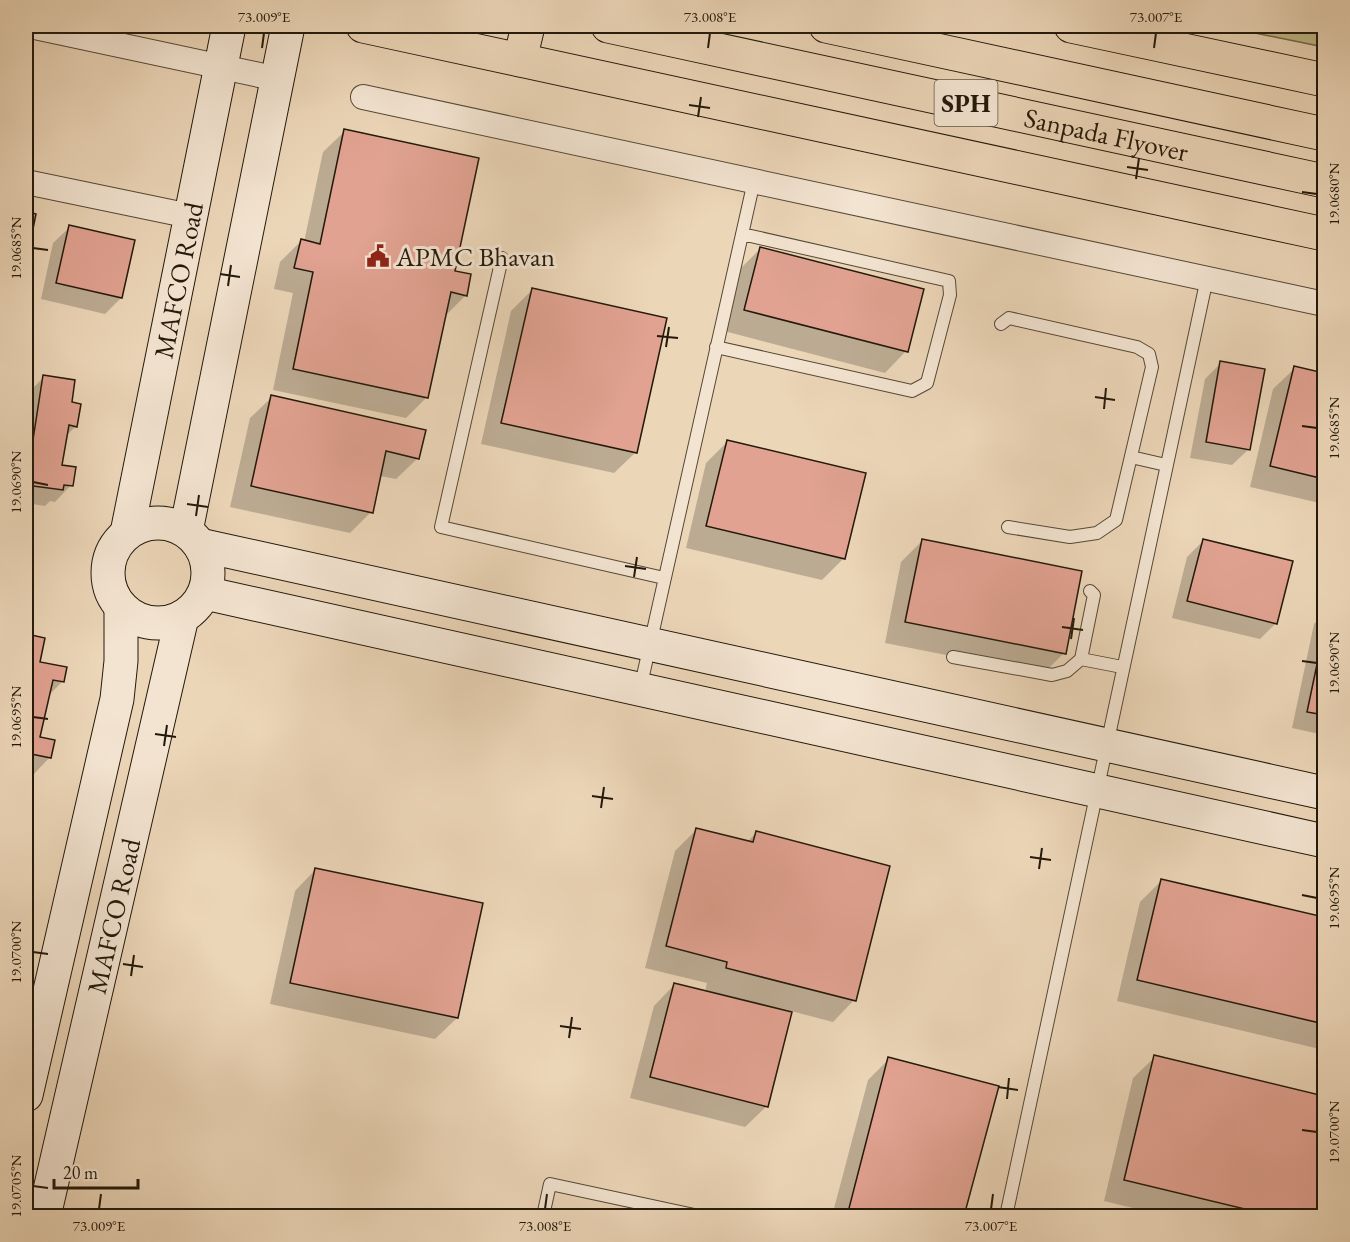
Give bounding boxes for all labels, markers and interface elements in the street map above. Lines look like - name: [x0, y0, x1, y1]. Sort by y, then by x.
- text: 73.009°E: [238, 7, 291, 26]
- text: 73.008°E: [684, 7, 737, 26]
- text: 73.007°E: [1130, 7, 1183, 26]
- road number: SPH: [934, 80, 998, 126]
- street label: Sanpada Flyover: [1021, 99, 1192, 169]
- text: 19.0680°N: [1324, 162, 1343, 225]
- street label: MAFCO Road: [145, 199, 211, 361]
- text: 19.0685°N: [6, 216, 25, 279]
- place label: APMC Bhavan: [395, 239, 555, 274]
- public building icon: APMC Bhavan: [365, 243, 391, 269]
- text: 19.0685°N: [1324, 396, 1343, 459]
- text: 19.0690°N: [6, 450, 25, 513]
- text: 19.0690°N: [1324, 631, 1343, 694]
- text: 19.0695°N: [6, 685, 25, 748]
- street label: MAFCO Road: [78, 834, 148, 997]
- text: 19.0695°N: [1324, 866, 1343, 929]
- text: 19.0700°N: [6, 920, 25, 983]
- text: 19.0700°N: [1324, 1100, 1343, 1163]
- scale bar: [54, 1152, 138, 1190]
- text: 19.0705°N: [6, 1154, 25, 1217]
- text: 20 m: [63, 1161, 98, 1184]
- text: 73.009°E: [73, 1216, 126, 1235]
- text: 73.008°E: [519, 1216, 572, 1235]
- text: 73.007°E: [965, 1216, 1018, 1235]

